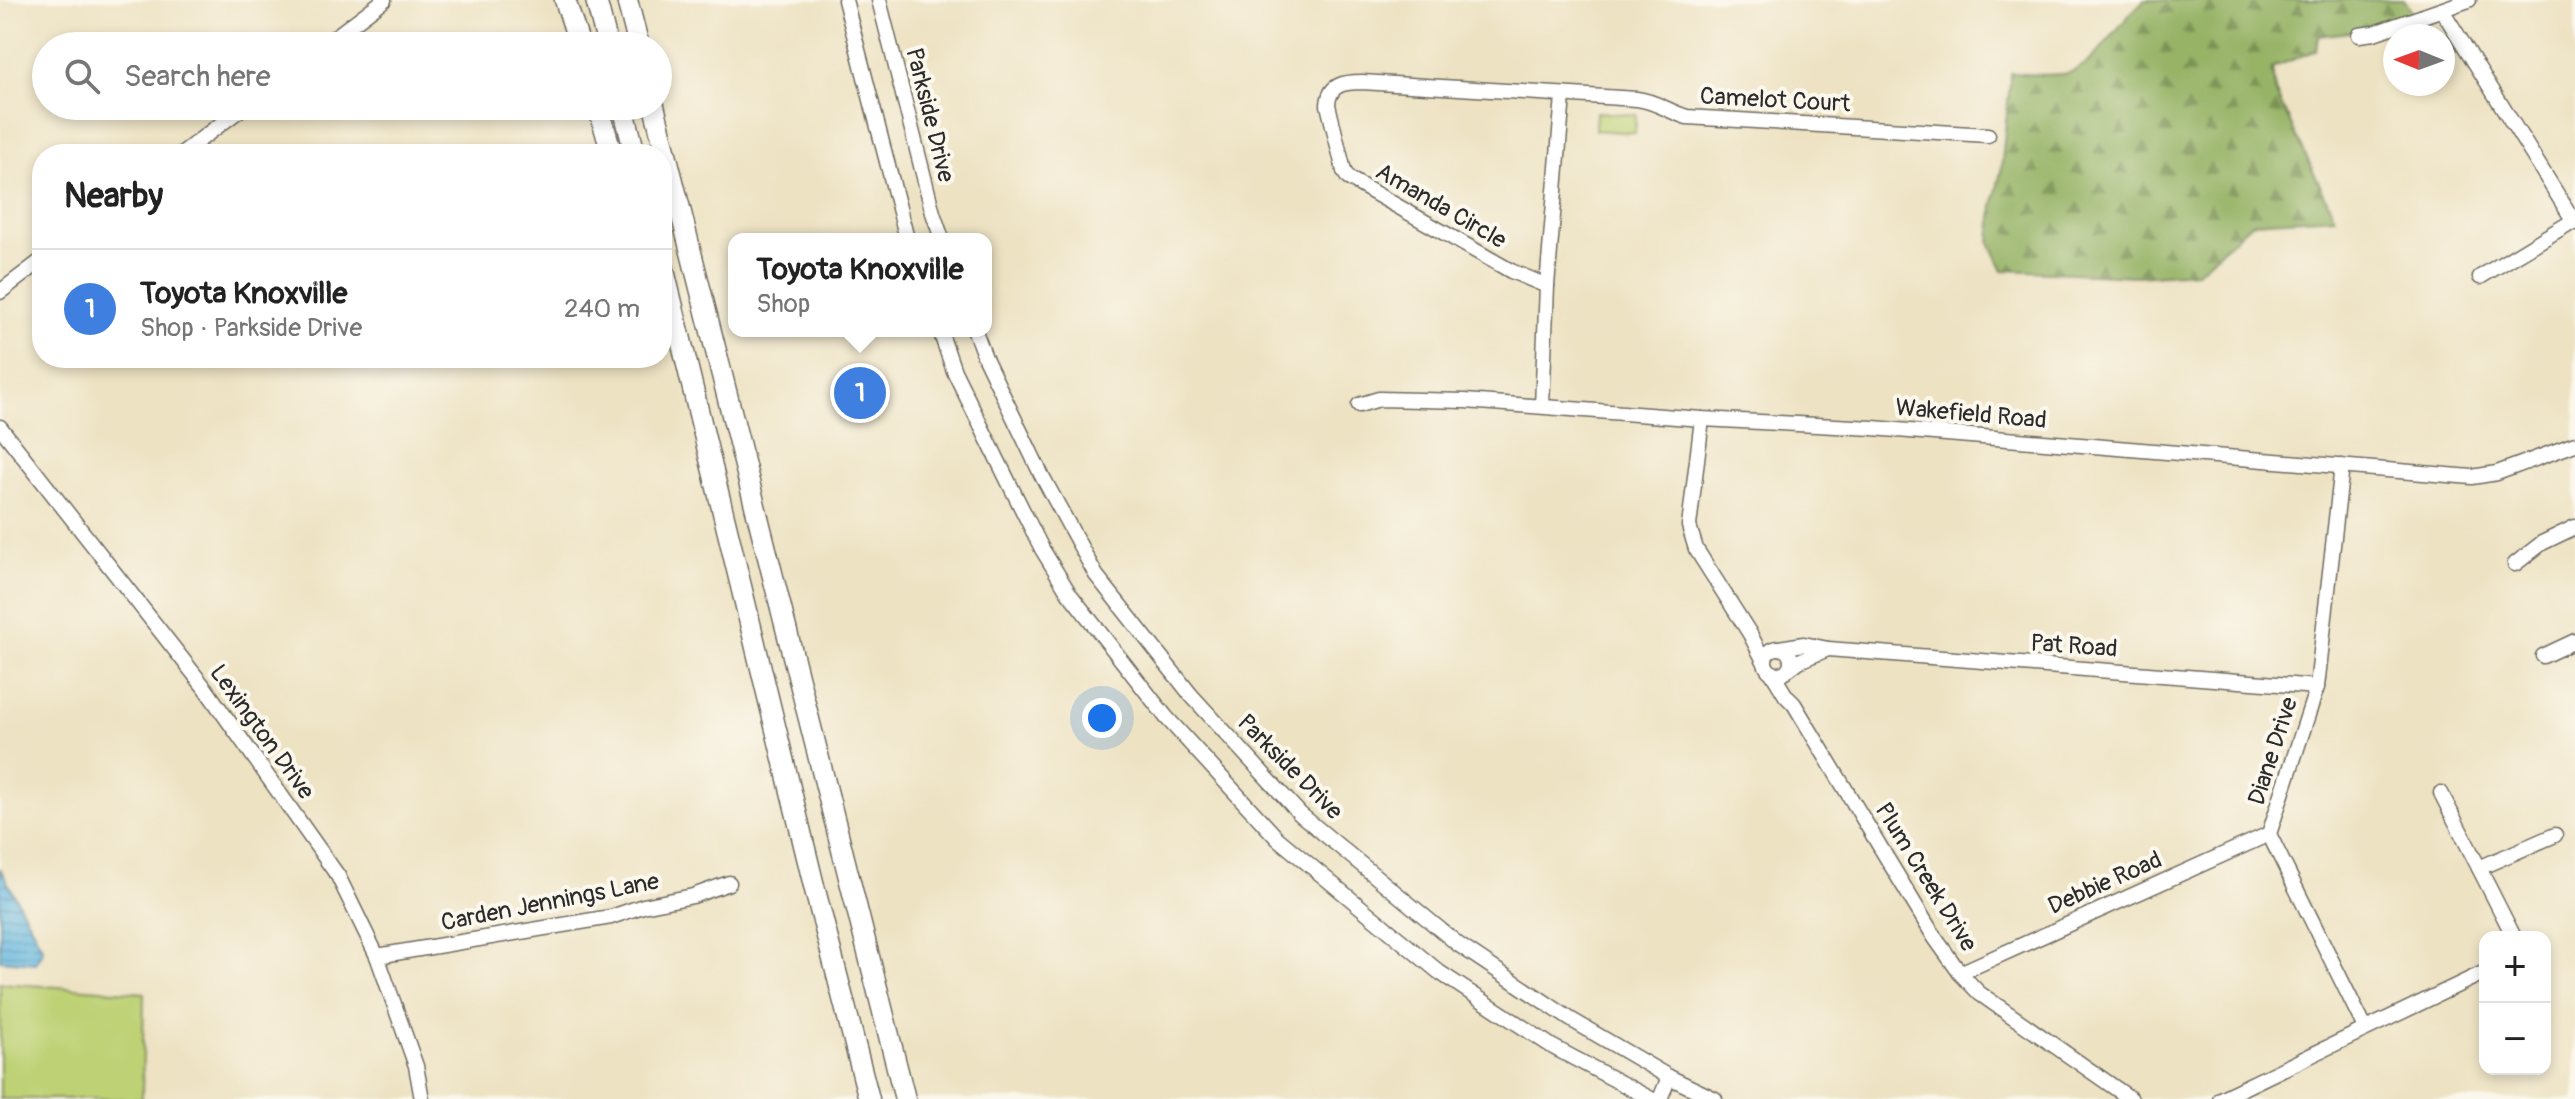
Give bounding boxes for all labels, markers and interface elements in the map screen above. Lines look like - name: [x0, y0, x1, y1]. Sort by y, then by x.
- north arrow: [2383, 24, 2455, 96]
- search box: [32, 32, 672, 120]
- street label: Parkside Drive: [899, 45, 961, 185]
- icon: search: [60, 54, 104, 98]
- text: Search here: [124, 58, 271, 95]
- street label: Camelot Court: [1699, 82, 1851, 118]
- street label: Amanda Circle: [1371, 157, 1512, 255]
- text: Nearby: [64, 175, 163, 218]
- popup: [728, 233, 992, 337]
- text: Toyota Knoxville: [756, 251, 964, 288]
- text: Toyota Knoxville: [140, 275, 347, 312]
- text: Shop: [756, 288, 810, 320]
- text: 1: [85, 293, 95, 325]
- text: 240 m: [564, 293, 640, 325]
- text: Shop · Parkside Drive: [140, 312, 362, 344]
- pin: 1: [834, 363, 886, 423]
- street label: Wakefield Road: [1894, 393, 2048, 435]
- street label: Pat Road: [2029, 628, 2119, 664]
- street label: Lexington Drive: [203, 659, 321, 805]
- street label: Diane Drive: [2242, 693, 2304, 809]
- your location: [1082, 698, 1122, 738]
- street label: Parkside Drive: [1231, 708, 1349, 826]
- street label: Plum Creek Drive: [1869, 797, 1983, 957]
- street label: Debbie Road: [2044, 845, 2166, 921]
- street label: Carden Jennings Lane: [439, 867, 662, 937]
- map controls: [2479, 931, 2551, 1075]
- button: +: [2479, 931, 2551, 1003]
- button: −: [2479, 1003, 2551, 1075]

